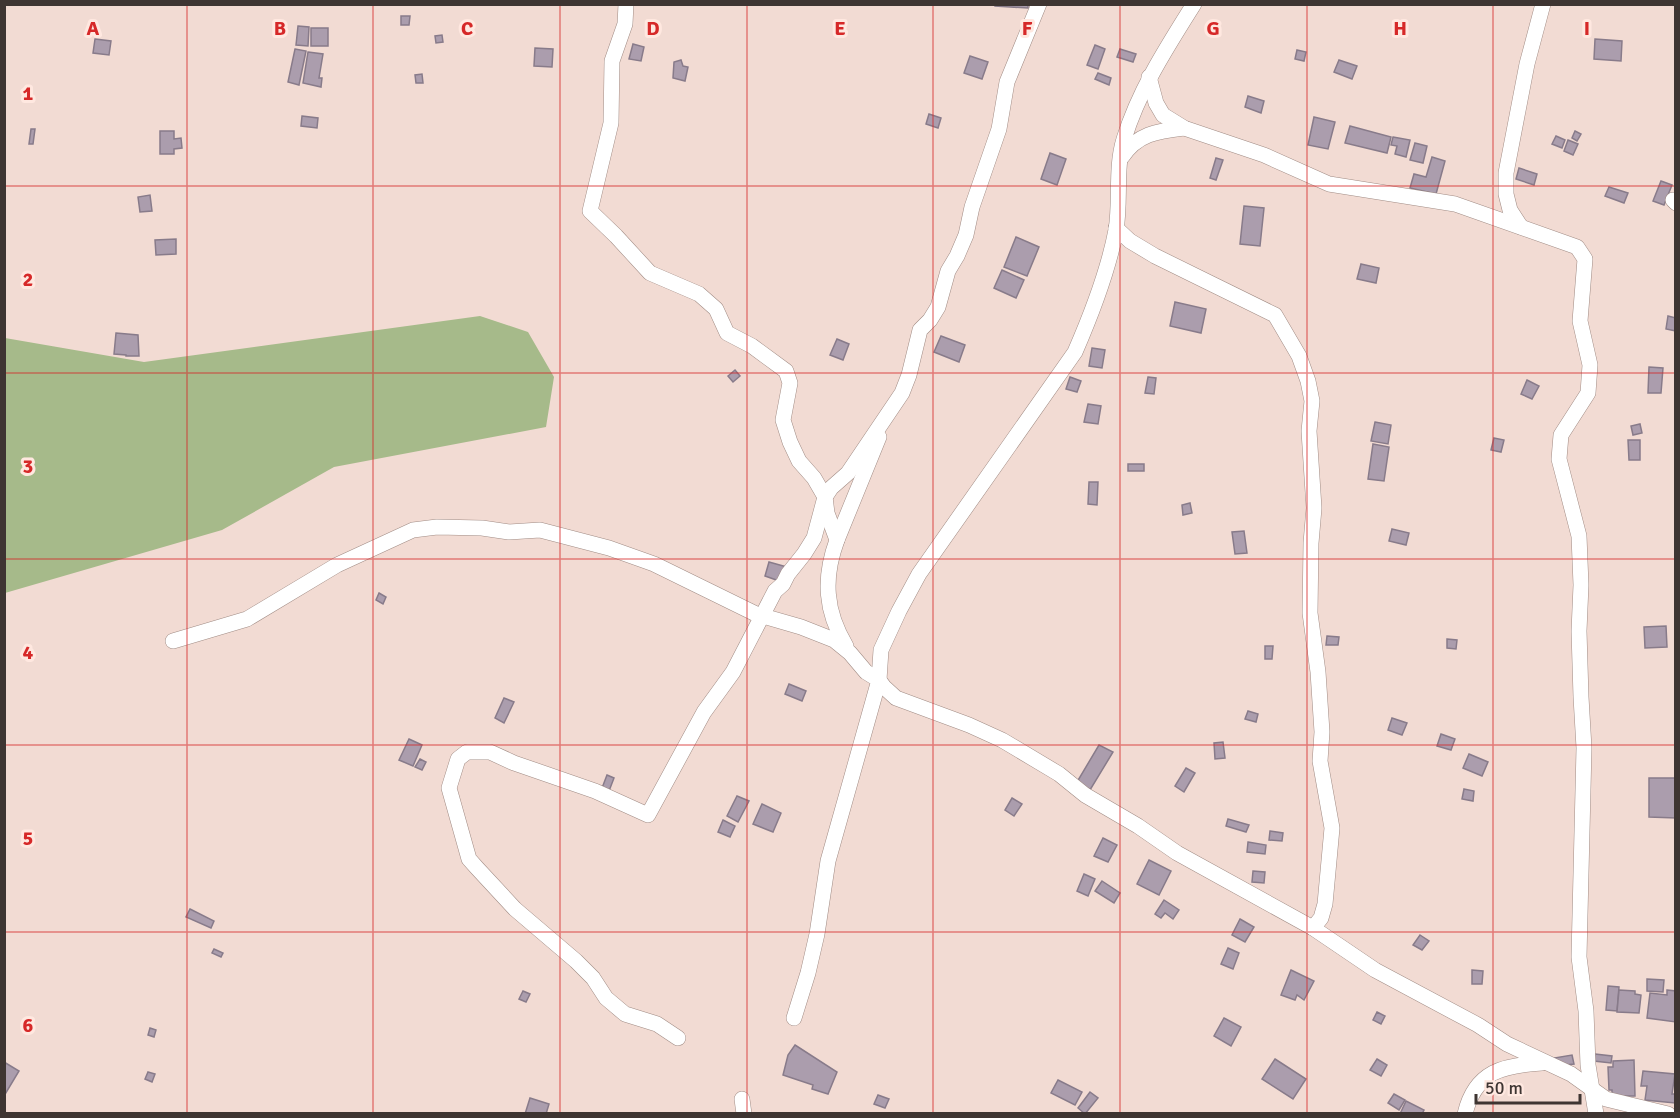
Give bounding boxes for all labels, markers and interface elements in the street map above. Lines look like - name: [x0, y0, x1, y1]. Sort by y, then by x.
- text: A: [87, 16, 100, 41]
- text: B: [274, 16, 286, 41]
- text: C: [461, 16, 473, 41]
- text: D: [646, 16, 660, 41]
- text: E: [834, 16, 846, 41]
- text: F: [1022, 16, 1033, 41]
- text: G: [1206, 16, 1220, 41]
- text: H: [1393, 16, 1407, 41]
- text: I: [1584, 16, 1590, 41]
- text: 1: [23, 81, 34, 106]
- text: 2: [23, 267, 33, 292]
- text: 3: [23, 454, 33, 479]
- text: 4: [23, 640, 34, 665]
- text: 5: [23, 826, 33, 851]
- text: 6: [23, 1013, 34, 1038]
- scale bar: [1476, 1067, 1580, 1105]
- text: 50 m: [1485, 1077, 1523, 1099]

